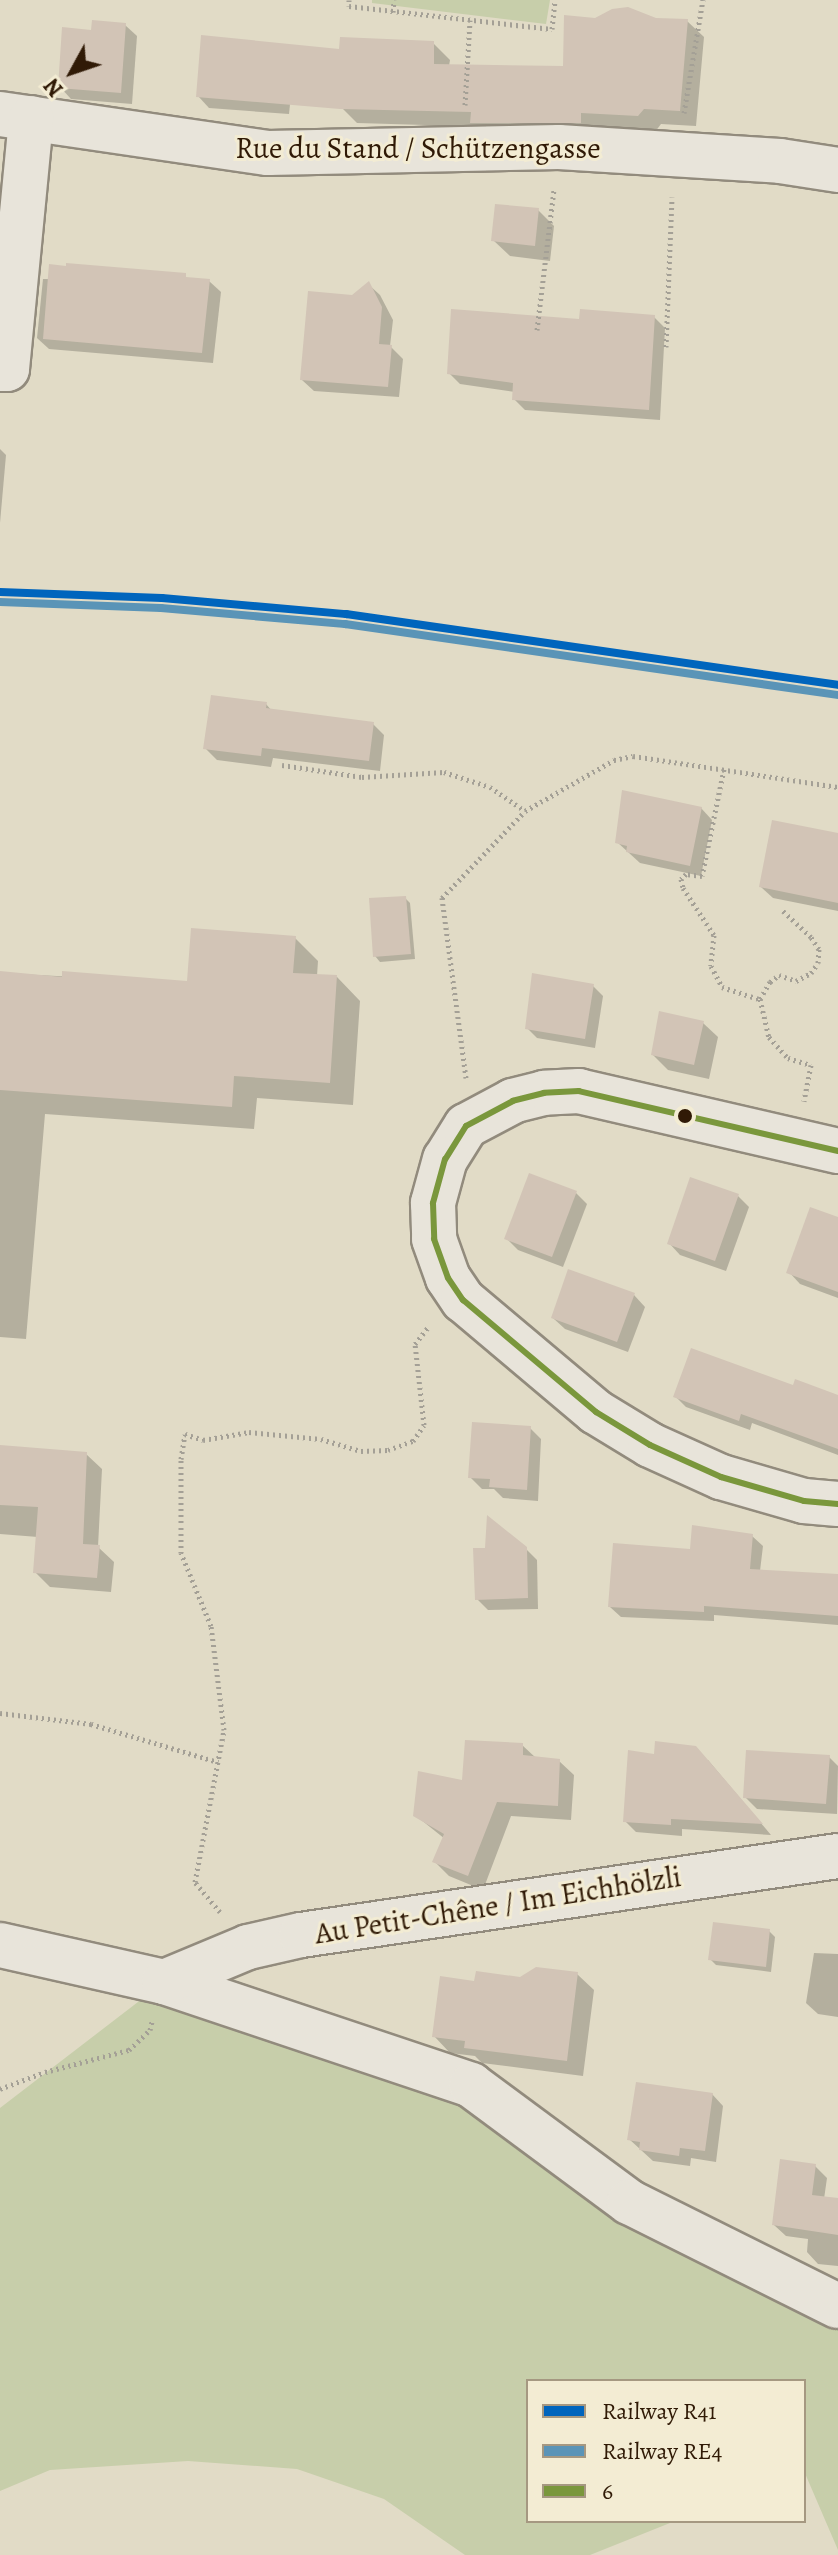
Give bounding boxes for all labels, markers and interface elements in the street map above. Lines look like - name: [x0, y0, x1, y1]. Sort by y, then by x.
- north arrow: [32, 32, 112, 112]
- text: N: [37, 72, 70, 103]
- street label: Rue du Stand / Schützengasse: [235, 130, 601, 166]
- unlabelled marker: [677, 1108, 693, 1124]
- street label: Au Petit-Chêne / Im Eichhölzli: [312, 1858, 684, 1952]
- legend: [526, 2379, 806, 2523]
- text: Railway R41: [602, 2395, 716, 2427]
- text: Railway RE4: [602, 2435, 722, 2467]
- text: 6: [602, 2475, 613, 2507]

